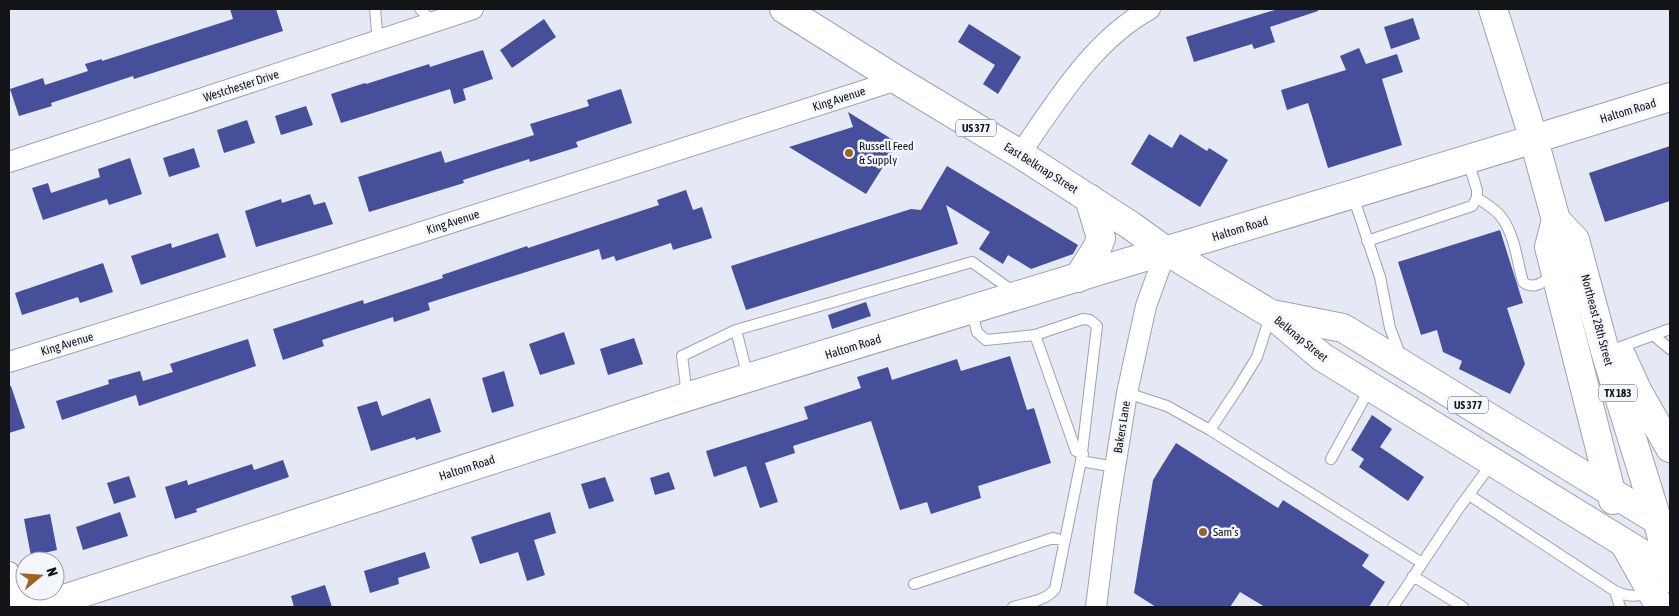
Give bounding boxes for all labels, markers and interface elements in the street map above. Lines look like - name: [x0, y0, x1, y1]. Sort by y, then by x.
- street label: Westchester Drive: [201, 67, 281, 105]
- street label: King Avenue: [811, 84, 867, 114]
- street label: Haltom Road: [1598, 96, 1658, 126]
- road number: US 377: [956, 120, 996, 136]
- place label: Russell Feed & Supply: [859, 139, 914, 167]
- street label: East Belknap Street: [1001, 140, 1081, 197]
- marker: Russell Feed & Supply: [843, 147, 855, 159]
- street label: King Avenue: [425, 207, 481, 237]
- street label: Haltom Road: [1210, 214, 1270, 244]
- street label: Northeast 28th Street: [1578, 273, 1616, 368]
- street label: Belknap Street: [1271, 313, 1331, 365]
- street label: King Avenue: [39, 329, 95, 359]
- street label: Haltom Road: [823, 332, 883, 362]
- road number: TX 183: [1599, 384, 1637, 402]
- road number: US 377: [1448, 396, 1488, 414]
- street label: Bakers Lane: [1111, 400, 1133, 454]
- street label: Haltom Road: [437, 452, 497, 484]
- place label: Sam’s: [1213, 525, 1239, 539]
- marker: Sam’s: [1197, 526, 1209, 538]
- north arrow: [15, 551, 65, 601]
- text: N: [43, 566, 61, 578]

